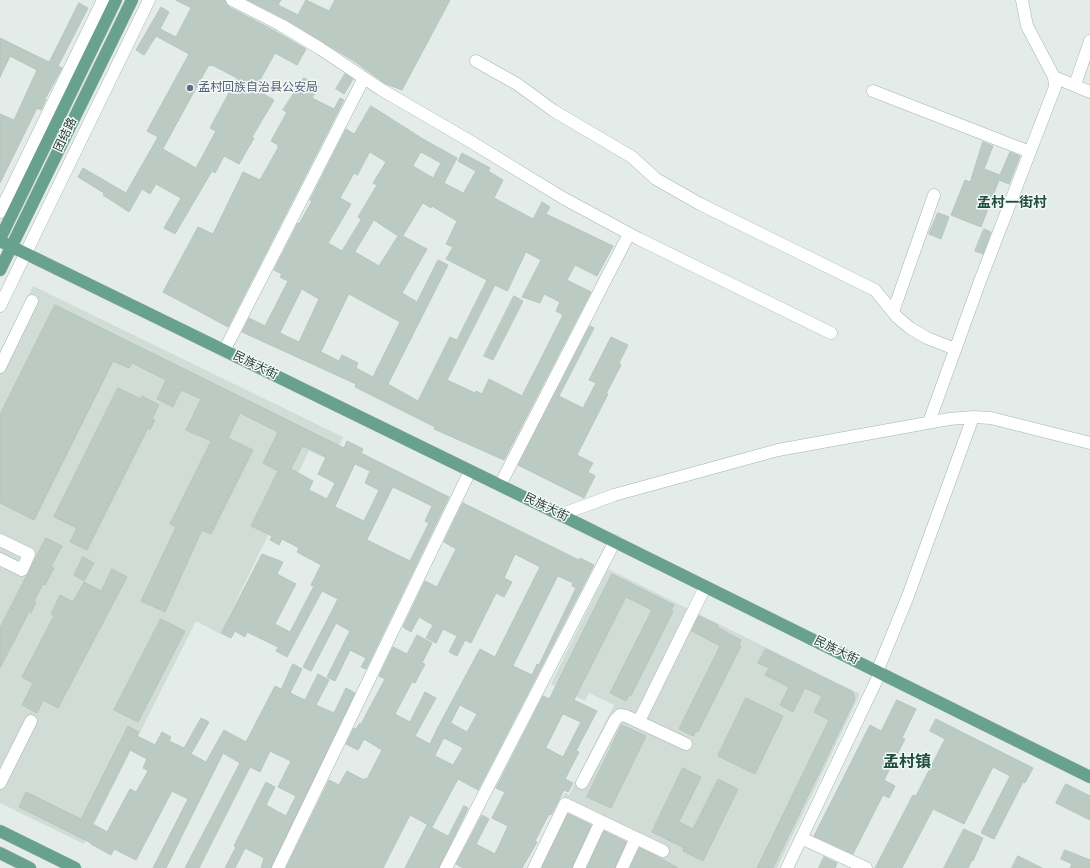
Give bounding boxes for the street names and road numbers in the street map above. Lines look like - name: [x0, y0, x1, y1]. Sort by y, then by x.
- street label: 团结路: [52, 116, 80, 154]
- street label: 民族大街: [230, 349, 280, 383]
- street label: 民族大街: [521, 491, 571, 525]
- street label: 民族大街: [811, 634, 861, 668]

